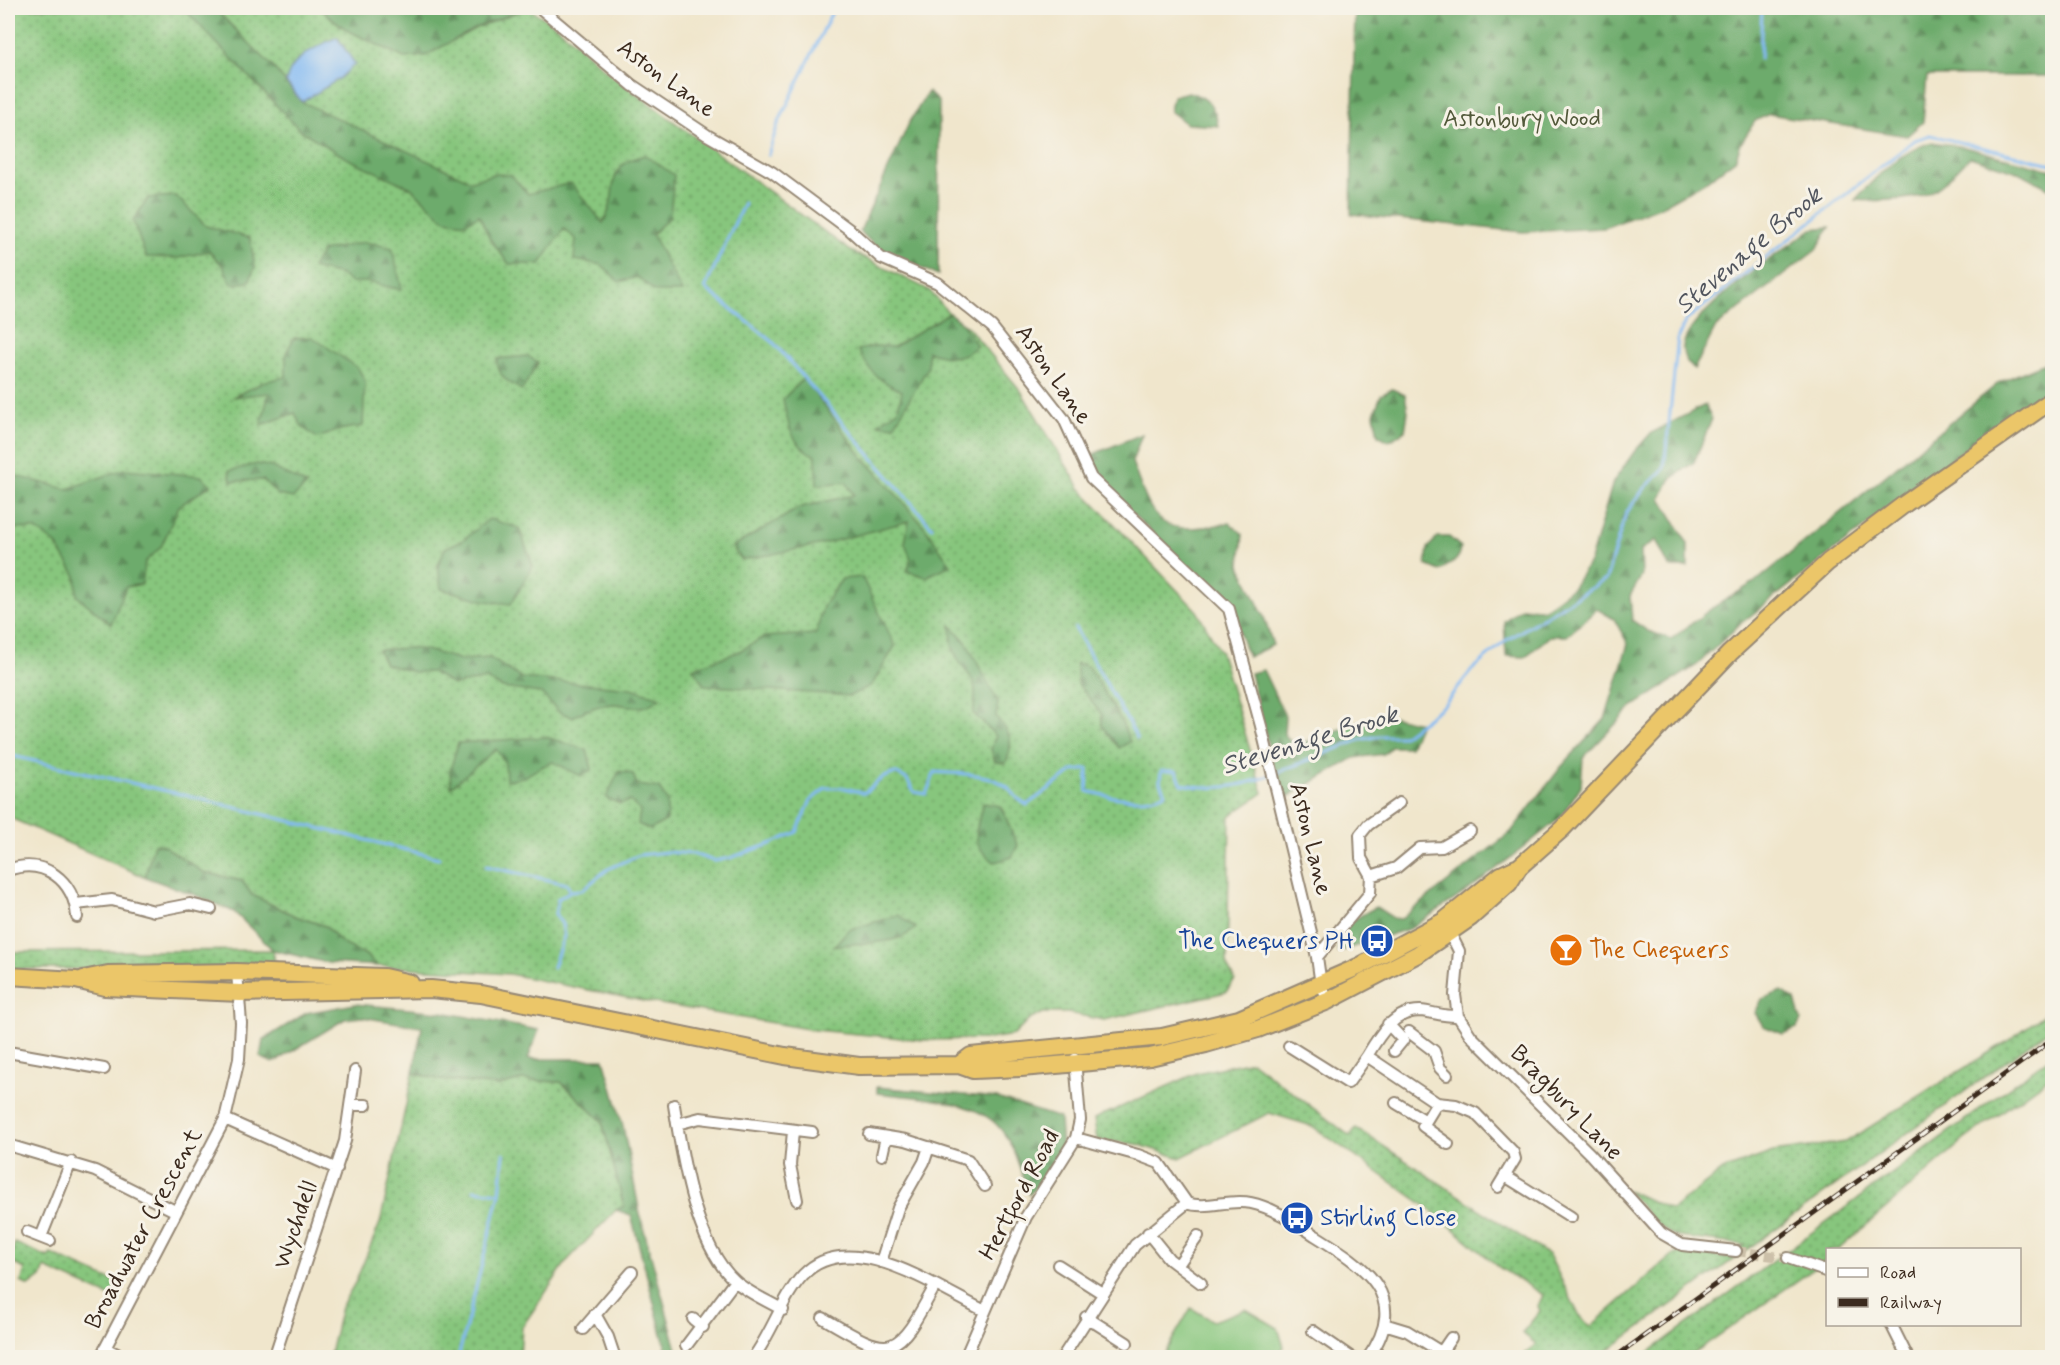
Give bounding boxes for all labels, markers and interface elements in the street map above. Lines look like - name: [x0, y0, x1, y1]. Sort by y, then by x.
- street label: Aston Lane: [610, 33, 722, 125]
- park label: Astonbury Wood: [1443, 104, 1601, 135]
- water label: Stevenage Brook: [1668, 178, 1833, 325]
- street label: Aston Lane: [1007, 319, 1099, 431]
- water label: Stevenage Brook: [1218, 698, 1405, 787]
- street label: Aston Lane: [1281, 779, 1339, 899]
- bus stop icon: The Chequers PH: [1359, 923, 1395, 959]
- place label: The Chequers PH: [1178, 926, 1354, 957]
- bar icon: The Chequers: [1548, 932, 1584, 968]
- place label: The Chequers: [1589, 935, 1730, 966]
- street label: Bragbury Lane: [1501, 1038, 1629, 1169]
- street label: Broadwater Crescent: [78, 1123, 210, 1335]
- street label: Hertford Road: [973, 1124, 1069, 1267]
- street label: Wychdell: [267, 1177, 325, 1273]
- bus stop icon: Stirling Close: [1279, 1200, 1315, 1236]
- place label: Stirling Close: [1320, 1203, 1456, 1237]
- legend: [1826, 1248, 2021, 1326]
- text: Road: [1880, 1261, 1916, 1285]
- text: Railway: [1880, 1291, 1942, 1315]

